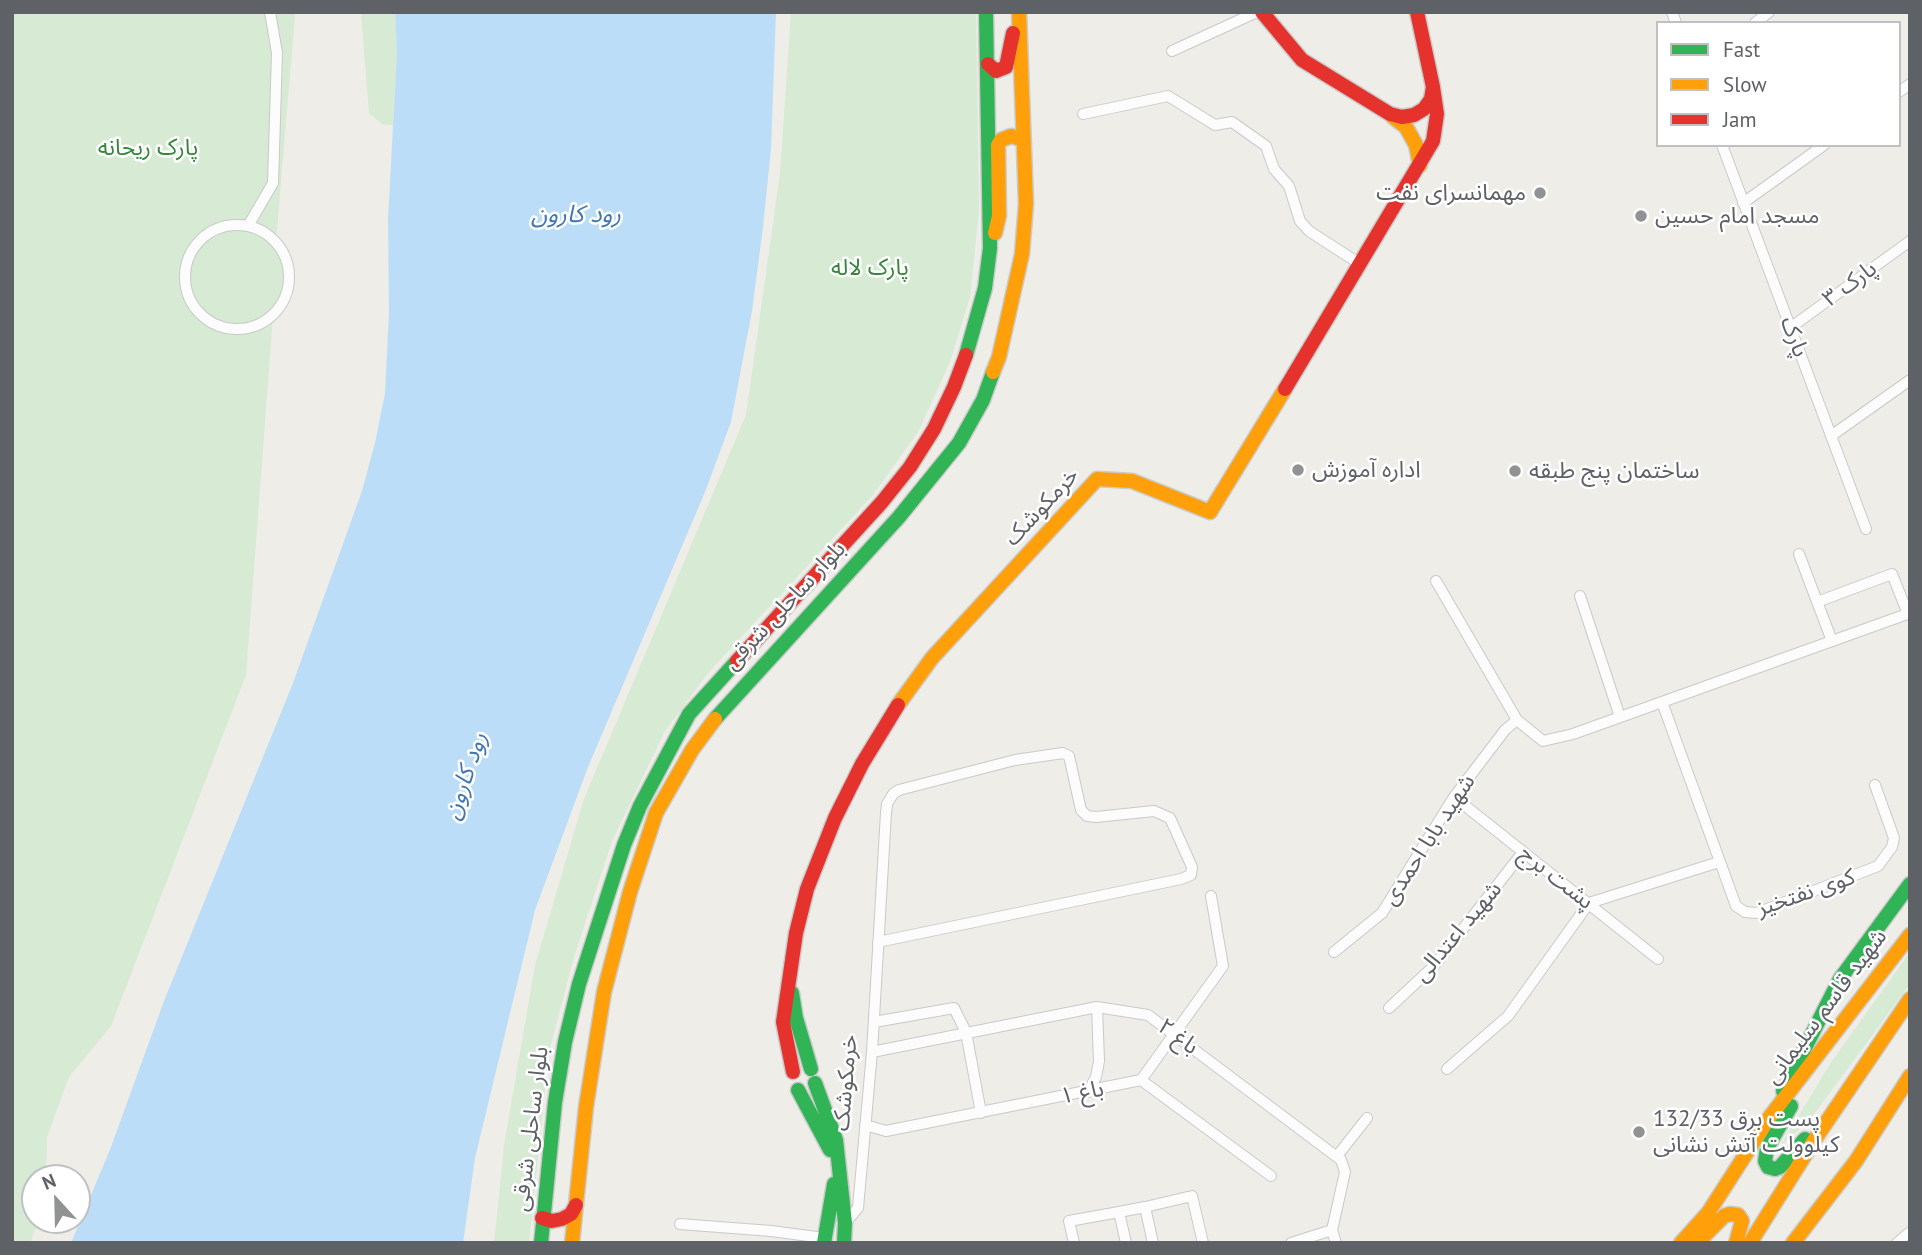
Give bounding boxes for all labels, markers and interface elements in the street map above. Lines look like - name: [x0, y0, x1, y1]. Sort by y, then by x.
- legend: [1656, 21, 1901, 147]
- text: Fast: [1723, 36, 1760, 63]
- text: Slow: [1723, 71, 1767, 98]
- text: Jam: [1723, 106, 1757, 133]
- park label: پارک ریحانه: [98, 134, 198, 162]
- place label: مهمانسرای نفت: [1376, 179, 1526, 207]
- marker: مهمانسرای نفت: [1532, 185, 1548, 201]
- water label: رود کارون: [531, 201, 621, 229]
- place label: مسجد امام حسین: [1655, 202, 1820, 230]
- marker: مسجد امام حسین: [1633, 208, 1649, 224]
- park label: پارک لاله: [831, 254, 909, 282]
- street label: پارک ۳: [1817, 255, 1883, 313]
- street label: پارک: [1774, 313, 1814, 361]
- place label: اداره آموزش: [1312, 456, 1421, 484]
- place label: ساختمان پنج طبقه: [1529, 457, 1700, 485]
- street label: خرمکوشک: [999, 462, 1085, 552]
- marker: اداره آموزش: [1290, 462, 1306, 478]
- marker: ساختمان پنج طبقه: [1507, 463, 1523, 479]
- street label: بلوار ساحلی شرقی: [718, 536, 852, 676]
- water label: رود کارون: [438, 729, 494, 823]
- street label: شهید بابا احمدی: [1376, 769, 1482, 911]
- street label: پشت برج: [1513, 840, 1599, 916]
- street label: کوی نفتخیز: [1753, 863, 1859, 923]
- street label: شهید اعتدالی: [1408, 876, 1508, 988]
- street label: شهید قاسم سلیمانی: [1759, 924, 1893, 1090]
- street label: باغ ۲: [1152, 1013, 1204, 1061]
- street label: خرمکوشک: [828, 1034, 864, 1132]
- street label: بلوار ساحلی شرقی: [507, 1045, 555, 1213]
- street label: باغ ۱: [1058, 1075, 1106, 1111]
- place label: پست برق 132/33 کیلوولت آتش نشانی: [1653, 1105, 1840, 1159]
- marker: پست برق 132/33 کیلوولت آتش نشانی: [1631, 1124, 1647, 1140]
- north arrow: [21, 1164, 91, 1234]
- text: N: [39, 1168, 59, 1195]

